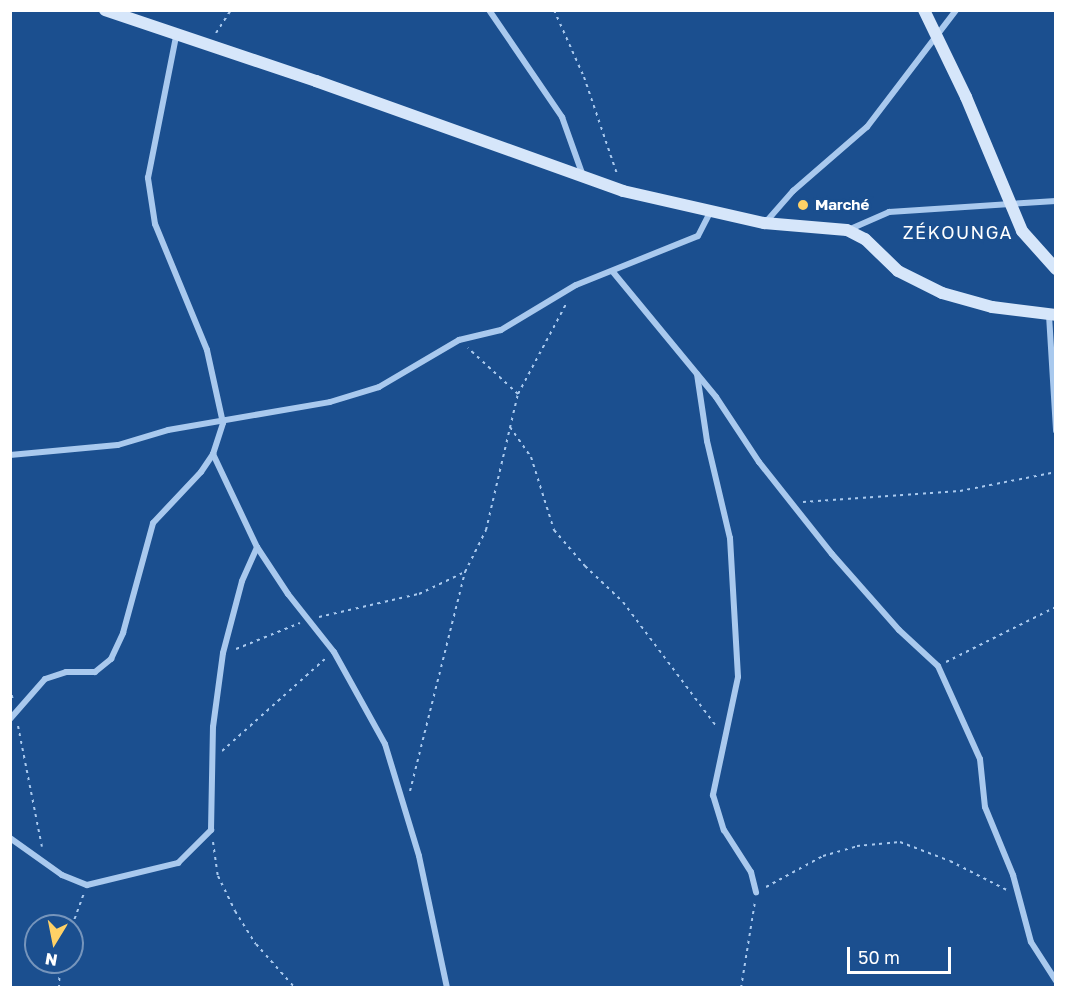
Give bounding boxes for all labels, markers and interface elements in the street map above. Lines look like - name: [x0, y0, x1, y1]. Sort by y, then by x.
- place label: Marché: [815, 196, 869, 214]
- marker: Marché: [796, 198, 810, 212]
- district label: ZÉKOUNGA: [903, 221, 1013, 243]
- north arrow: [24, 914, 84, 974]
- scale bar: [850, 935, 954, 973]
- text: 50 m: [858, 946, 900, 968]
- text: N: [43, 949, 59, 971]

